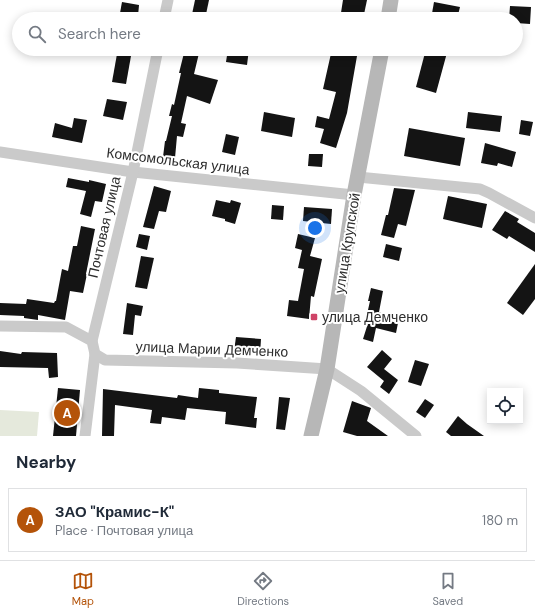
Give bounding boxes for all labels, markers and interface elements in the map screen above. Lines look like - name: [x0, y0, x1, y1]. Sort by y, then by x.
- search box: [12, 12, 523, 56]
- icon: search: [26, 23, 48, 45]
- text: Search here: [58, 24, 141, 44]
- street label: Комсомольская улица: [105, 143, 251, 179]
- street label: Почтовая улица: [84, 174, 124, 280]
- street label: улица Крупской: [330, 191, 364, 295]
- your location: [305, 218, 325, 238]
- place label: улица Демченко: [322, 308, 428, 326]
- marker: улица Демченко: [309, 312, 319, 322]
- street label: улица Марии Демченко: [135, 337, 289, 361]
- map controls: [487, 388, 523, 424]
- button: locate: [487, 388, 523, 424]
- pin: A: [54, 398, 80, 428]
- text: Nearby: [16, 451, 76, 473]
- text: ЗАО "Крамис-К": [55, 502, 174, 522]
- text: A: [25, 512, 35, 529]
- text: 180 m: [482, 512, 518, 529]
- text: Place · Почтовая улица: [55, 522, 193, 539]
- tab: Map: [72, 570, 94, 608]
- tab: Directions: [237, 570, 289, 608]
- tab: Saved: [432, 570, 463, 608]

